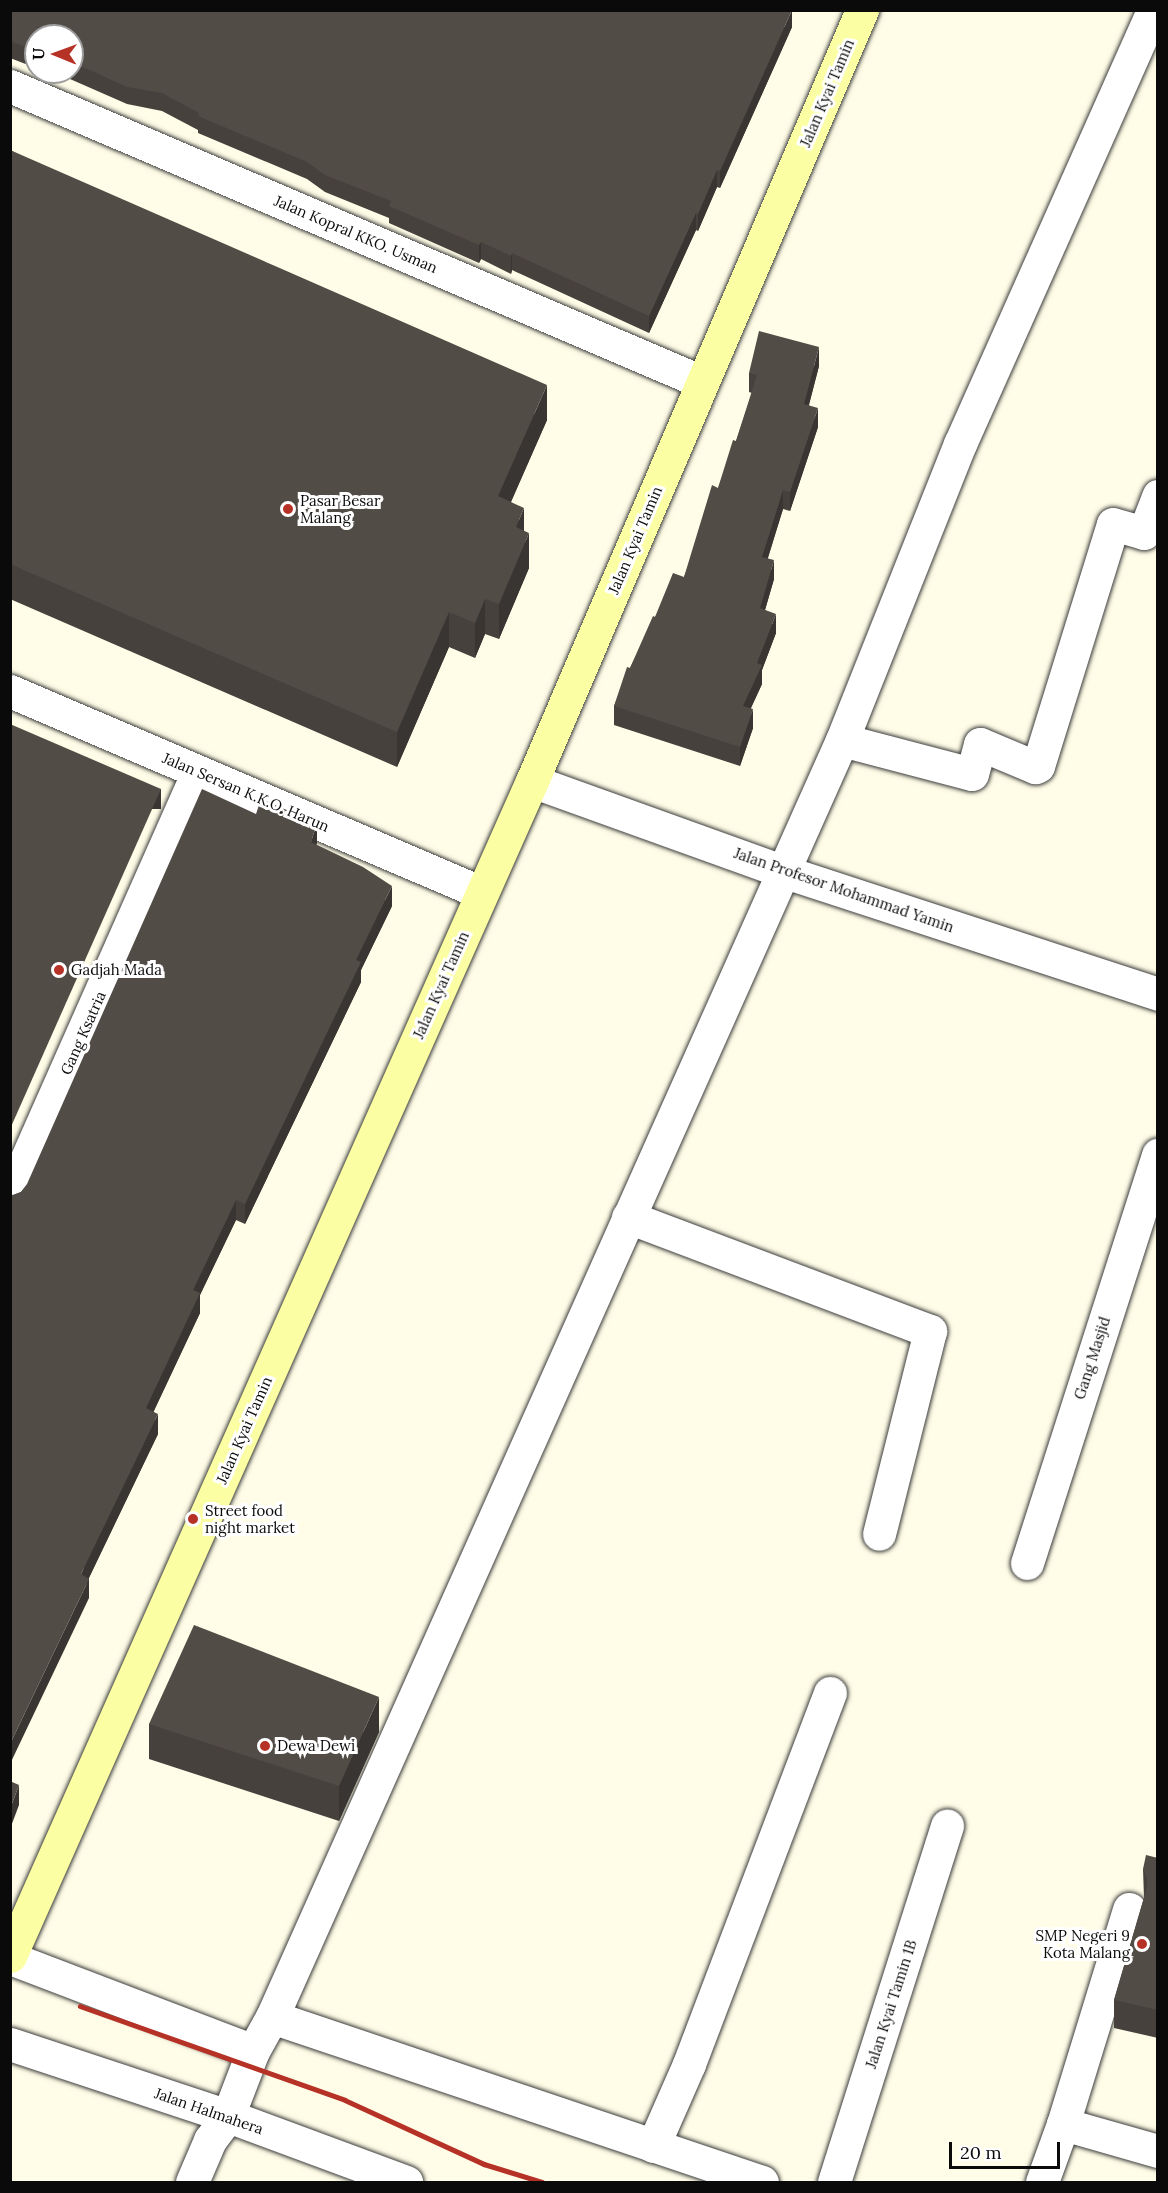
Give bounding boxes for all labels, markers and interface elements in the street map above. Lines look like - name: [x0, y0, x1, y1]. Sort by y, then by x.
- north arrow: [24, 24, 84, 84]
- street label: Jalan Kyai Tamin: [796, 36, 858, 150]
- text: U: [28, 47, 48, 60]
- street label: Jalan Kopral KKO. Usman: [272, 191, 440, 277]
- street label: Jalan Kyai Tamin: [604, 483, 666, 597]
- place label: Pasar Besar Malang: [300, 491, 380, 526]
- marker: Pasar Besar Malang: [281, 502, 295, 516]
- street label: Jalan Sersan K.K.O. Harun: [160, 749, 332, 835]
- street label: Jalan Profesor Mohammad Yamin: [732, 844, 956, 936]
- street label: Jalan Kyai Tamin: [409, 929, 473, 1041]
- place label: Gadjah Mada: [71, 961, 162, 979]
- marker: Gadjah Mada: [52, 963, 66, 977]
- street label: Gang Ksatria: [57, 988, 109, 1078]
- street label: Gang Masjid: [1070, 1314, 1114, 1402]
- street label: Jalan Kyai Tamin: [212, 1374, 276, 1486]
- place label: Street food night market: [205, 1501, 295, 1536]
- marker: Street food night market: [186, 1512, 200, 1526]
- place label: Dewa Dewi: [277, 1737, 355, 1755]
- marker: Dewa Dewi: [258, 1739, 272, 1753]
- place label: SMP Negeri 9 Kota Malang: [1036, 1926, 1130, 1961]
- street label: Jalan Kyai Tamin 1B: [862, 1937, 920, 2071]
- marker: SMP Negeri 9 Kota Malang: [1135, 1937, 1149, 1951]
- street label: Jalan Halmahera: [152, 2084, 266, 2138]
- scale bar: [952, 2130, 1063, 2168]
- text: 20 m: [960, 2141, 1002, 2164]

